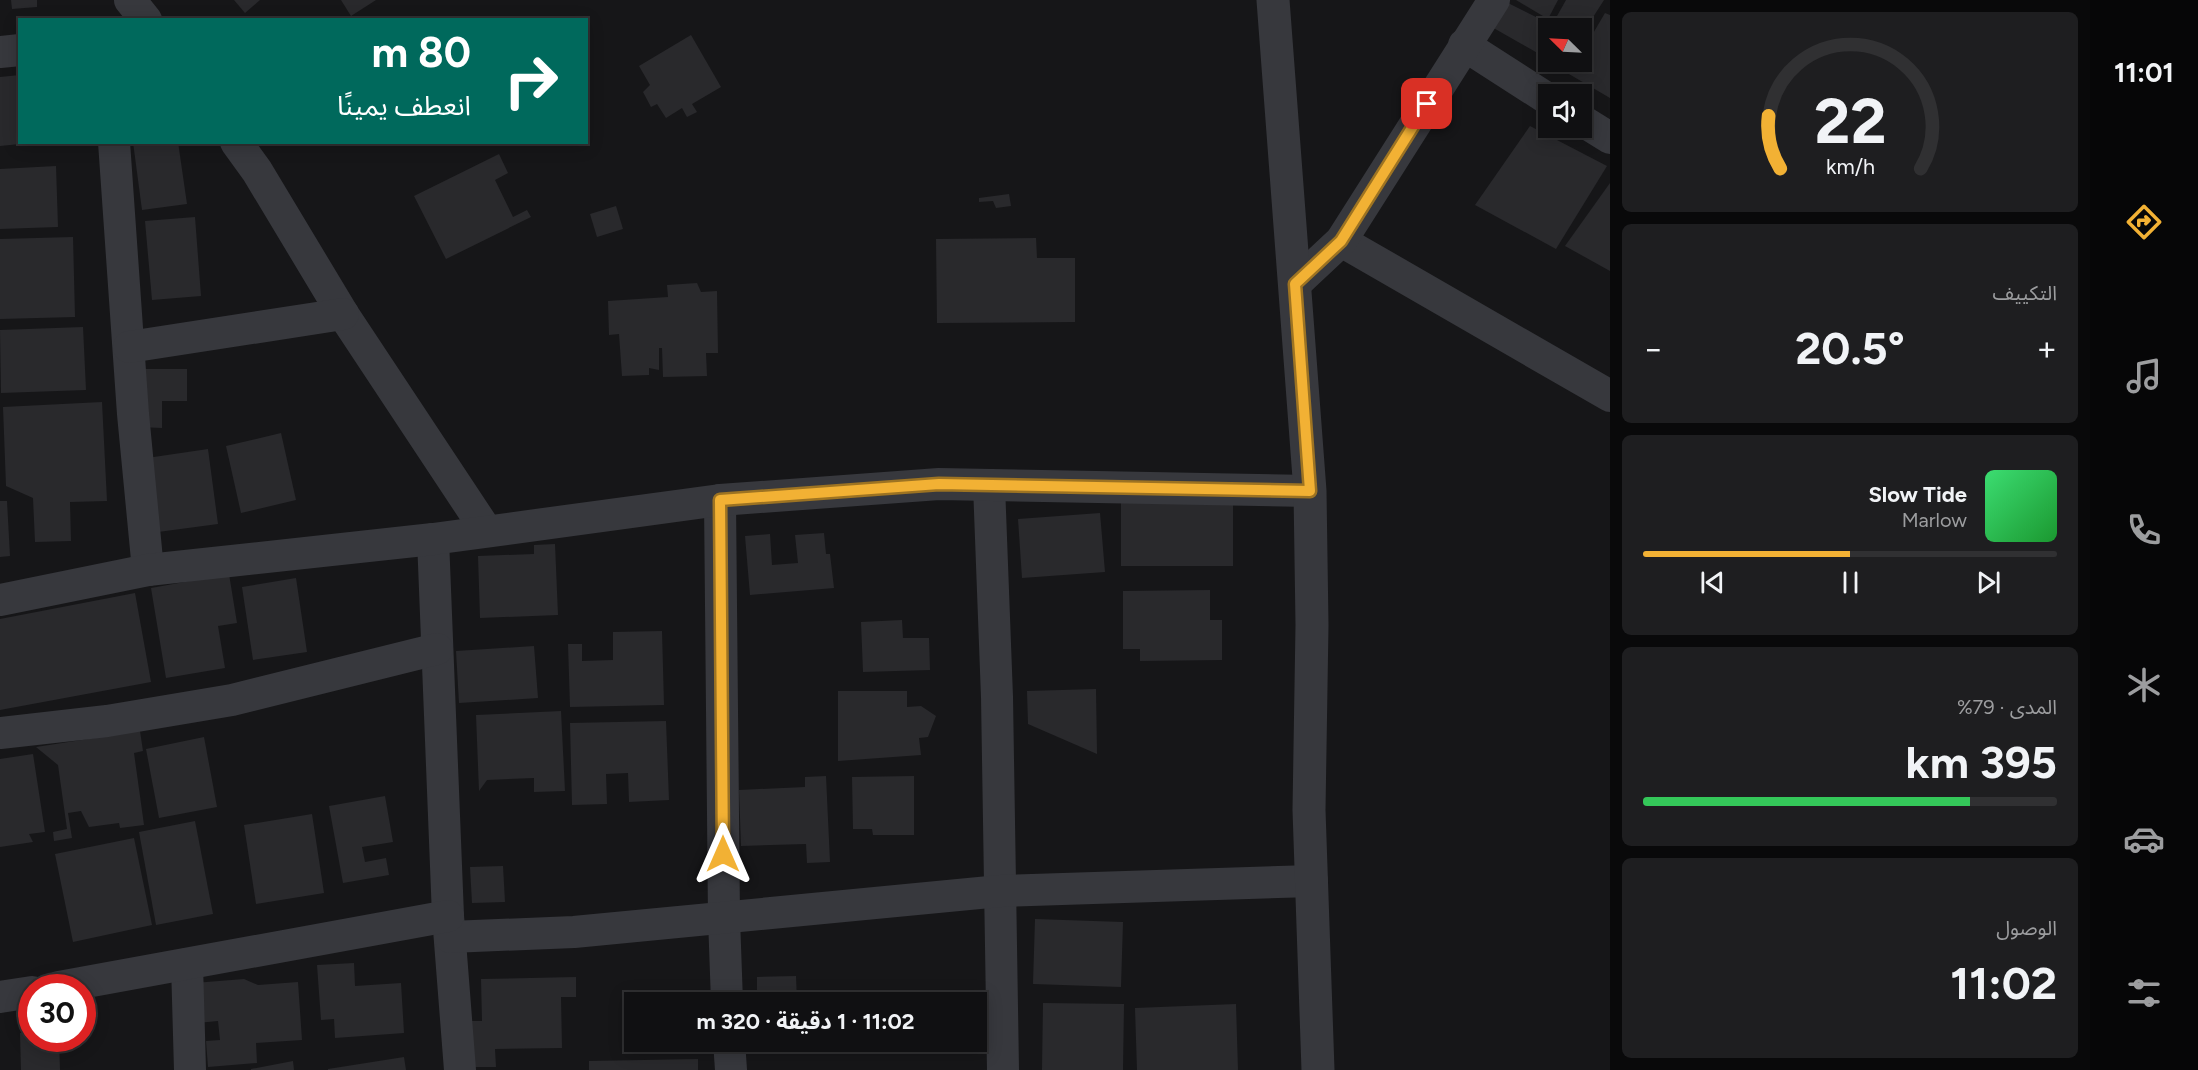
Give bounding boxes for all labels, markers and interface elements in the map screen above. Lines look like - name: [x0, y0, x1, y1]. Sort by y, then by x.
- north arrow: [1538, 18, 1592, 72]
- map controls: [1538, 18, 1592, 138]
- text: 80 m: [371, 27, 471, 78]
- icon: right: [492, 42, 570, 120]
- text: 11:01: [2114, 56, 2174, 89]
- pin: [1401, 78, 1452, 129]
- button: sound: [1538, 84, 1592, 138]
- text: 22: [1814, 84, 1886, 159]
- icon: arrive: [1410, 87, 1443, 120]
- text: انعطف يمينًا: [337, 89, 471, 122]
- text: km/h: [1826, 154, 1874, 179]
- icon: directions: [2123, 201, 2165, 243]
- text: التكييف: [1993, 281, 2057, 305]
- text: 20.5°: [1795, 321, 1905, 375]
- text: −: [1643, 329, 1664, 368]
- text: +: [2036, 329, 2057, 368]
- icon: music: [2123, 355, 2165, 397]
- text: Slow Tide: [1868, 481, 1967, 508]
- text: Marlow: [1902, 508, 1967, 532]
- icon: phone: [2123, 509, 2165, 551]
- icon: previous: [1696, 566, 1729, 599]
- icon: pause: [1834, 566, 1867, 599]
- icon: next: [1972, 566, 2005, 599]
- icon: climate: [2123, 664, 2165, 706]
- text: المدى · 79%: [1957, 695, 2057, 719]
- text: 395 km: [1906, 735, 2057, 789]
- icon: car: [2123, 818, 2165, 860]
- position arrow: [691, 822, 755, 886]
- text: الوصول: [1996, 916, 2057, 940]
- text: 11:02: [1950, 956, 2057, 1010]
- icon: filters: [2123, 972, 2165, 1014]
- speed limit sign: 30: [18, 974, 96, 1052]
- text: 11:02 · 1 دقيقة · 320 m: [696, 1008, 915, 1035]

